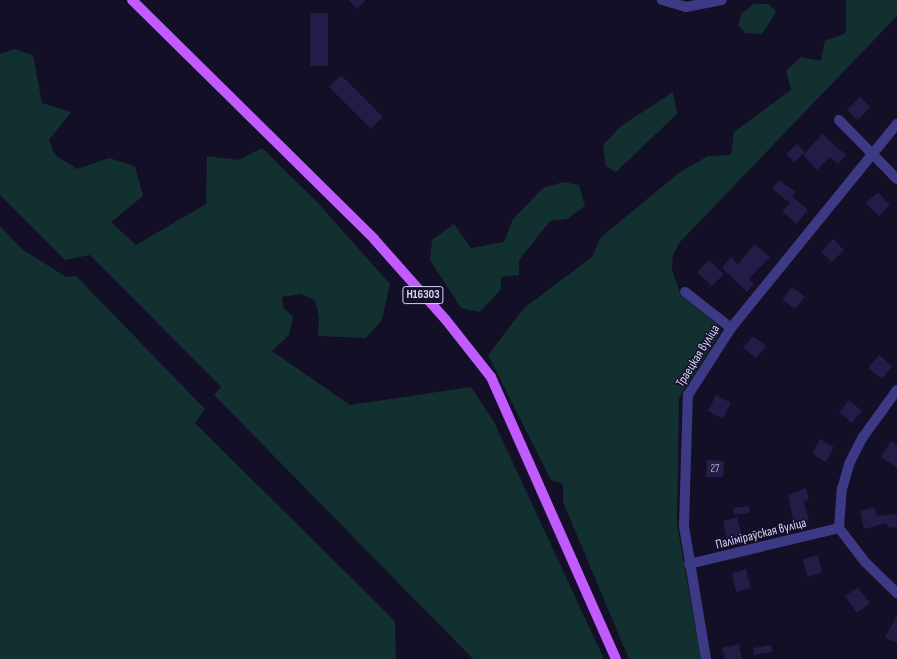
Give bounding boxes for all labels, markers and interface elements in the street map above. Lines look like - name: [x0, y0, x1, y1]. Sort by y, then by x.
- road number: Н16303: [402, 285, 444, 305]
- street label: Траецкая вуліца: [673, 322, 723, 390]
- house number: 27: [711, 462, 719, 476]
- street label: Паліміраўская вуліца: [714, 515, 808, 553]

